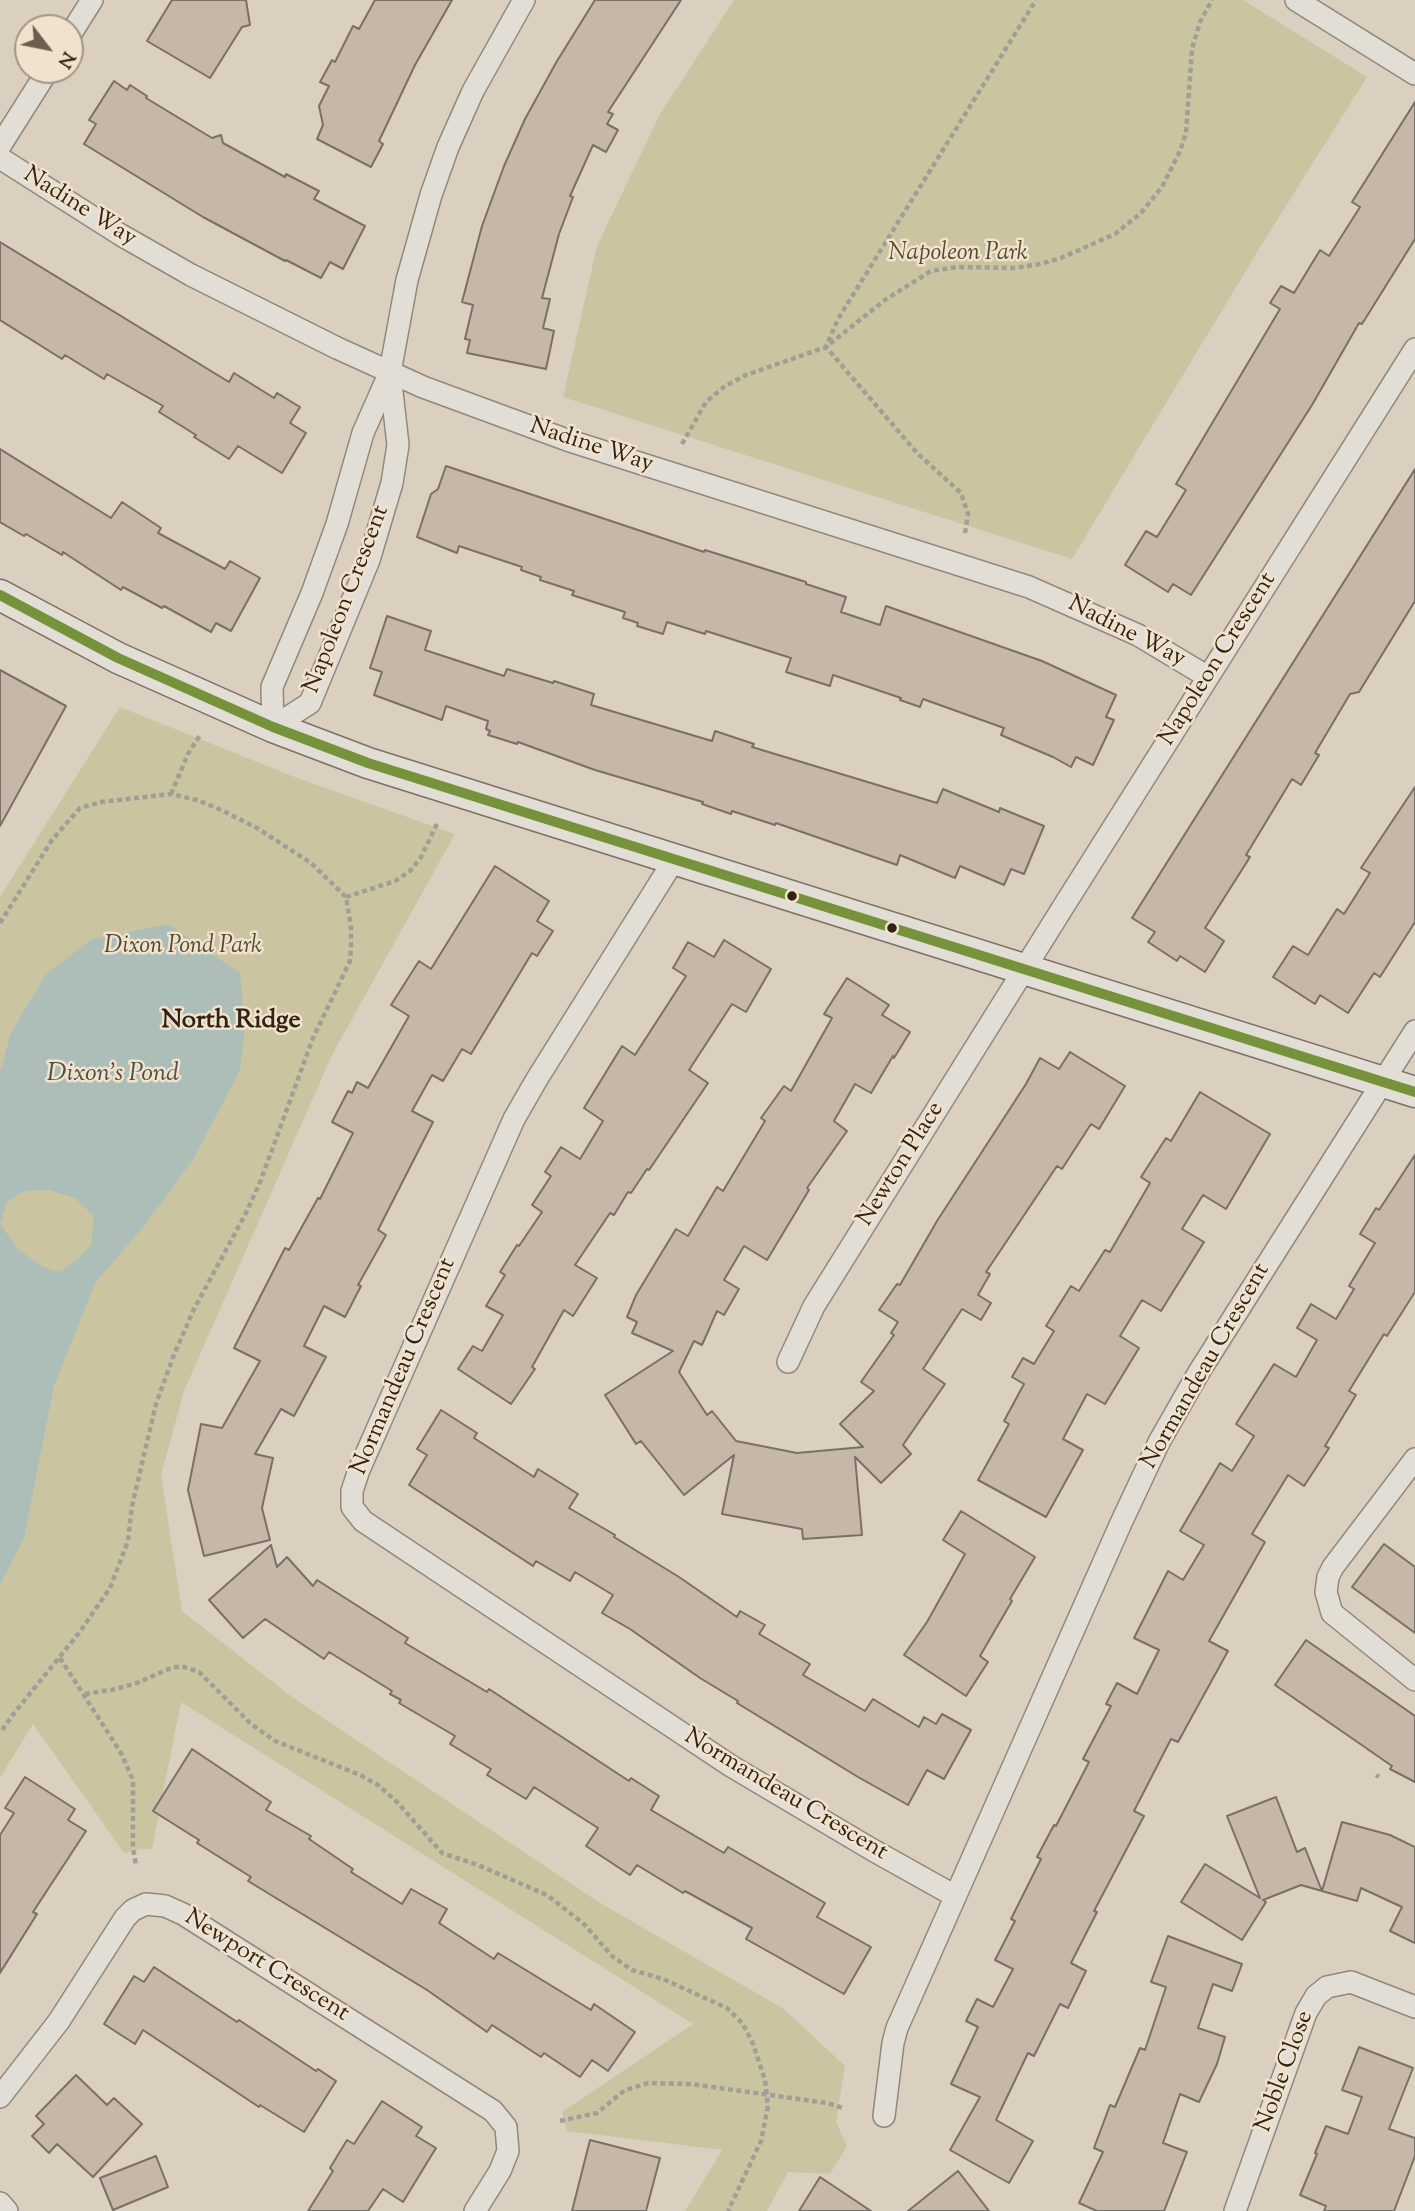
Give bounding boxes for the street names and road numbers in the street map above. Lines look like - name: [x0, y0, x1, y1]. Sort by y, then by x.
- street label: Nadine Way: [17, 162, 141, 254]
- street label: Nadine Way: [526, 413, 656, 481]
- street label: Napoleon Crescent: [299, 502, 397, 698]
- street label: Napoleon Crescent: [1154, 568, 1284, 752]
- street label: Nadine Way: [1062, 591, 1190, 675]
- street label: Newton Place: [852, 1097, 952, 1233]
- street label: Normandeau Crescent: [346, 1254, 464, 1480]
- street label: Normandeau Crescent: [1136, 1259, 1278, 1475]
- street label: Normandeau Crescent: [678, 1724, 892, 1868]
- street label: Newport Crescent: [178, 1905, 354, 2029]
- street label: Noble Close: [1251, 2007, 1321, 2137]

